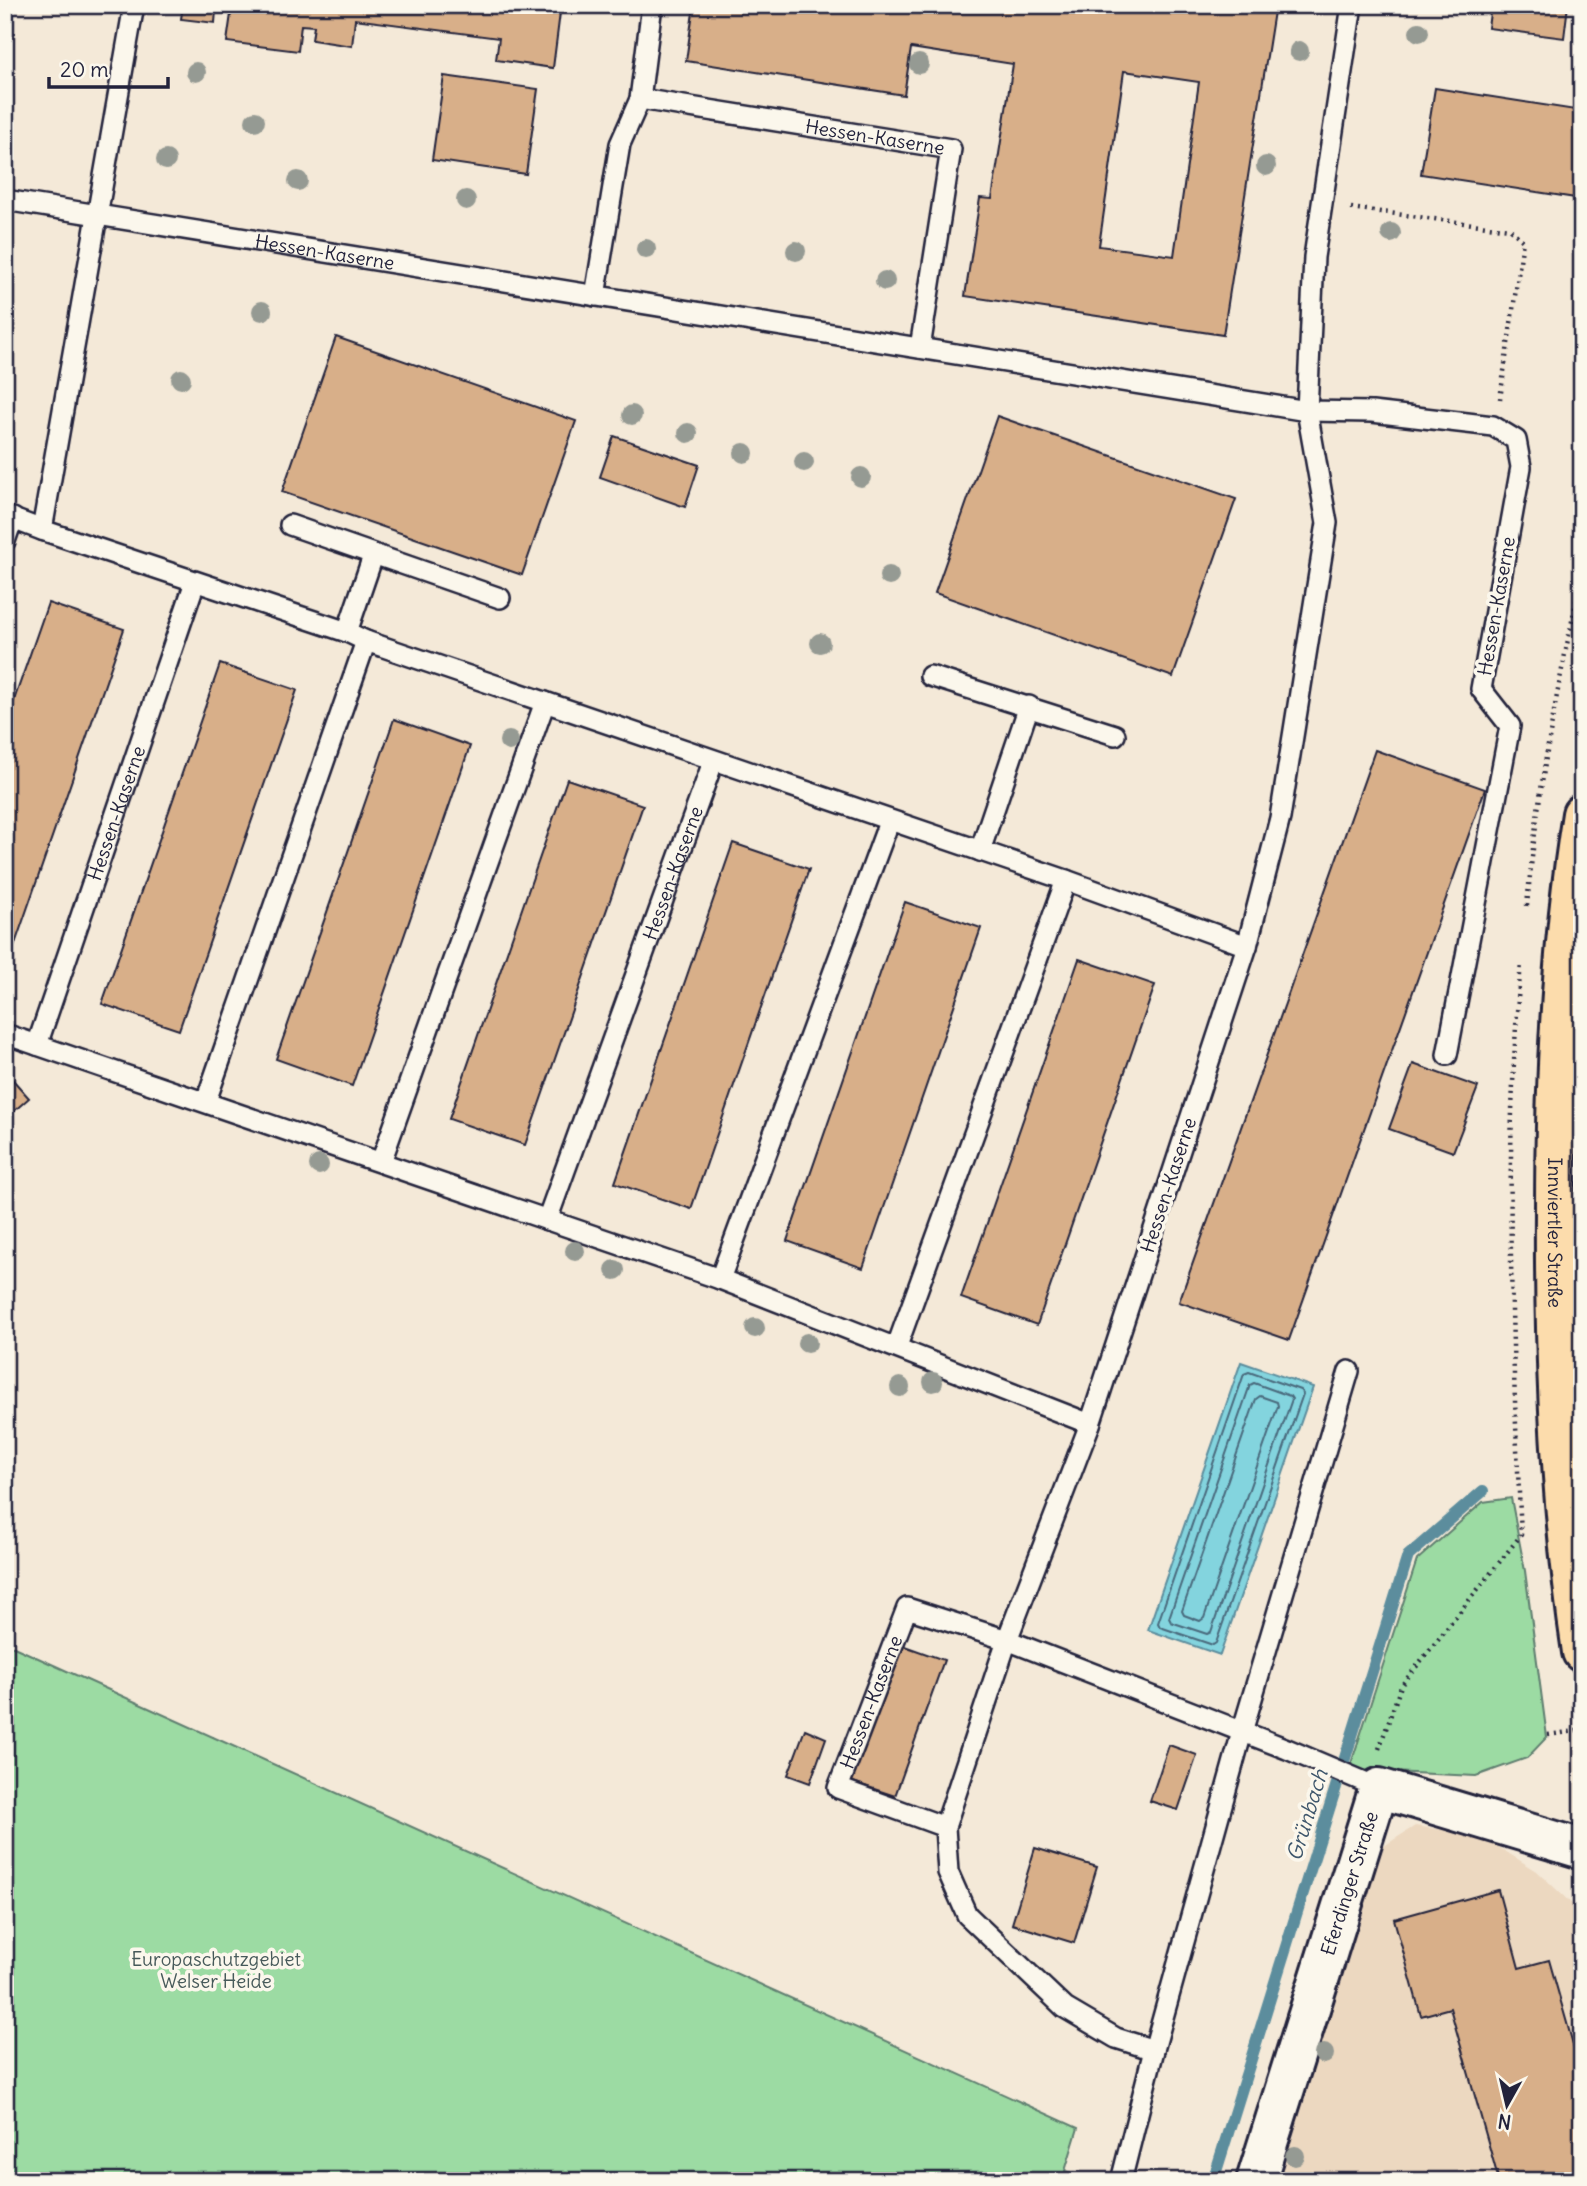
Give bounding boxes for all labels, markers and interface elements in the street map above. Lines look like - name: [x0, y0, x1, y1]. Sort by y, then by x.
- scale bar: [49, 46, 168, 90]
- text: 20 m: [60, 56, 109, 83]
- street label: Hessen-Kaserne: [804, 114, 946, 160]
- street label: Hessen-Kaserne: [253, 229, 396, 275]
- street label: Hessen-Kaserne: [1472, 535, 1520, 677]
- street label: Hessen-Kaserne: [82, 743, 150, 884]
- street label: Hessen-Kaserne: [637, 803, 708, 943]
- street label: Hessen-Kaserne: [1135, 1114, 1201, 1256]
- street label: Innviertler Straße: [1543, 1157, 1567, 1308]
- street label: Hessen-Kaserne: [835, 1632, 907, 1772]
- water label: Grünbach: [1280, 1765, 1334, 1864]
- street label: Eferdinger Straße: [1315, 1808, 1383, 1958]
- park label: Europaschutzgebiet Welser Heide: [131, 1947, 301, 1993]
- north arrow: [1472, 2070, 1542, 2140]
- text: N: [1496, 2109, 1513, 2135]

